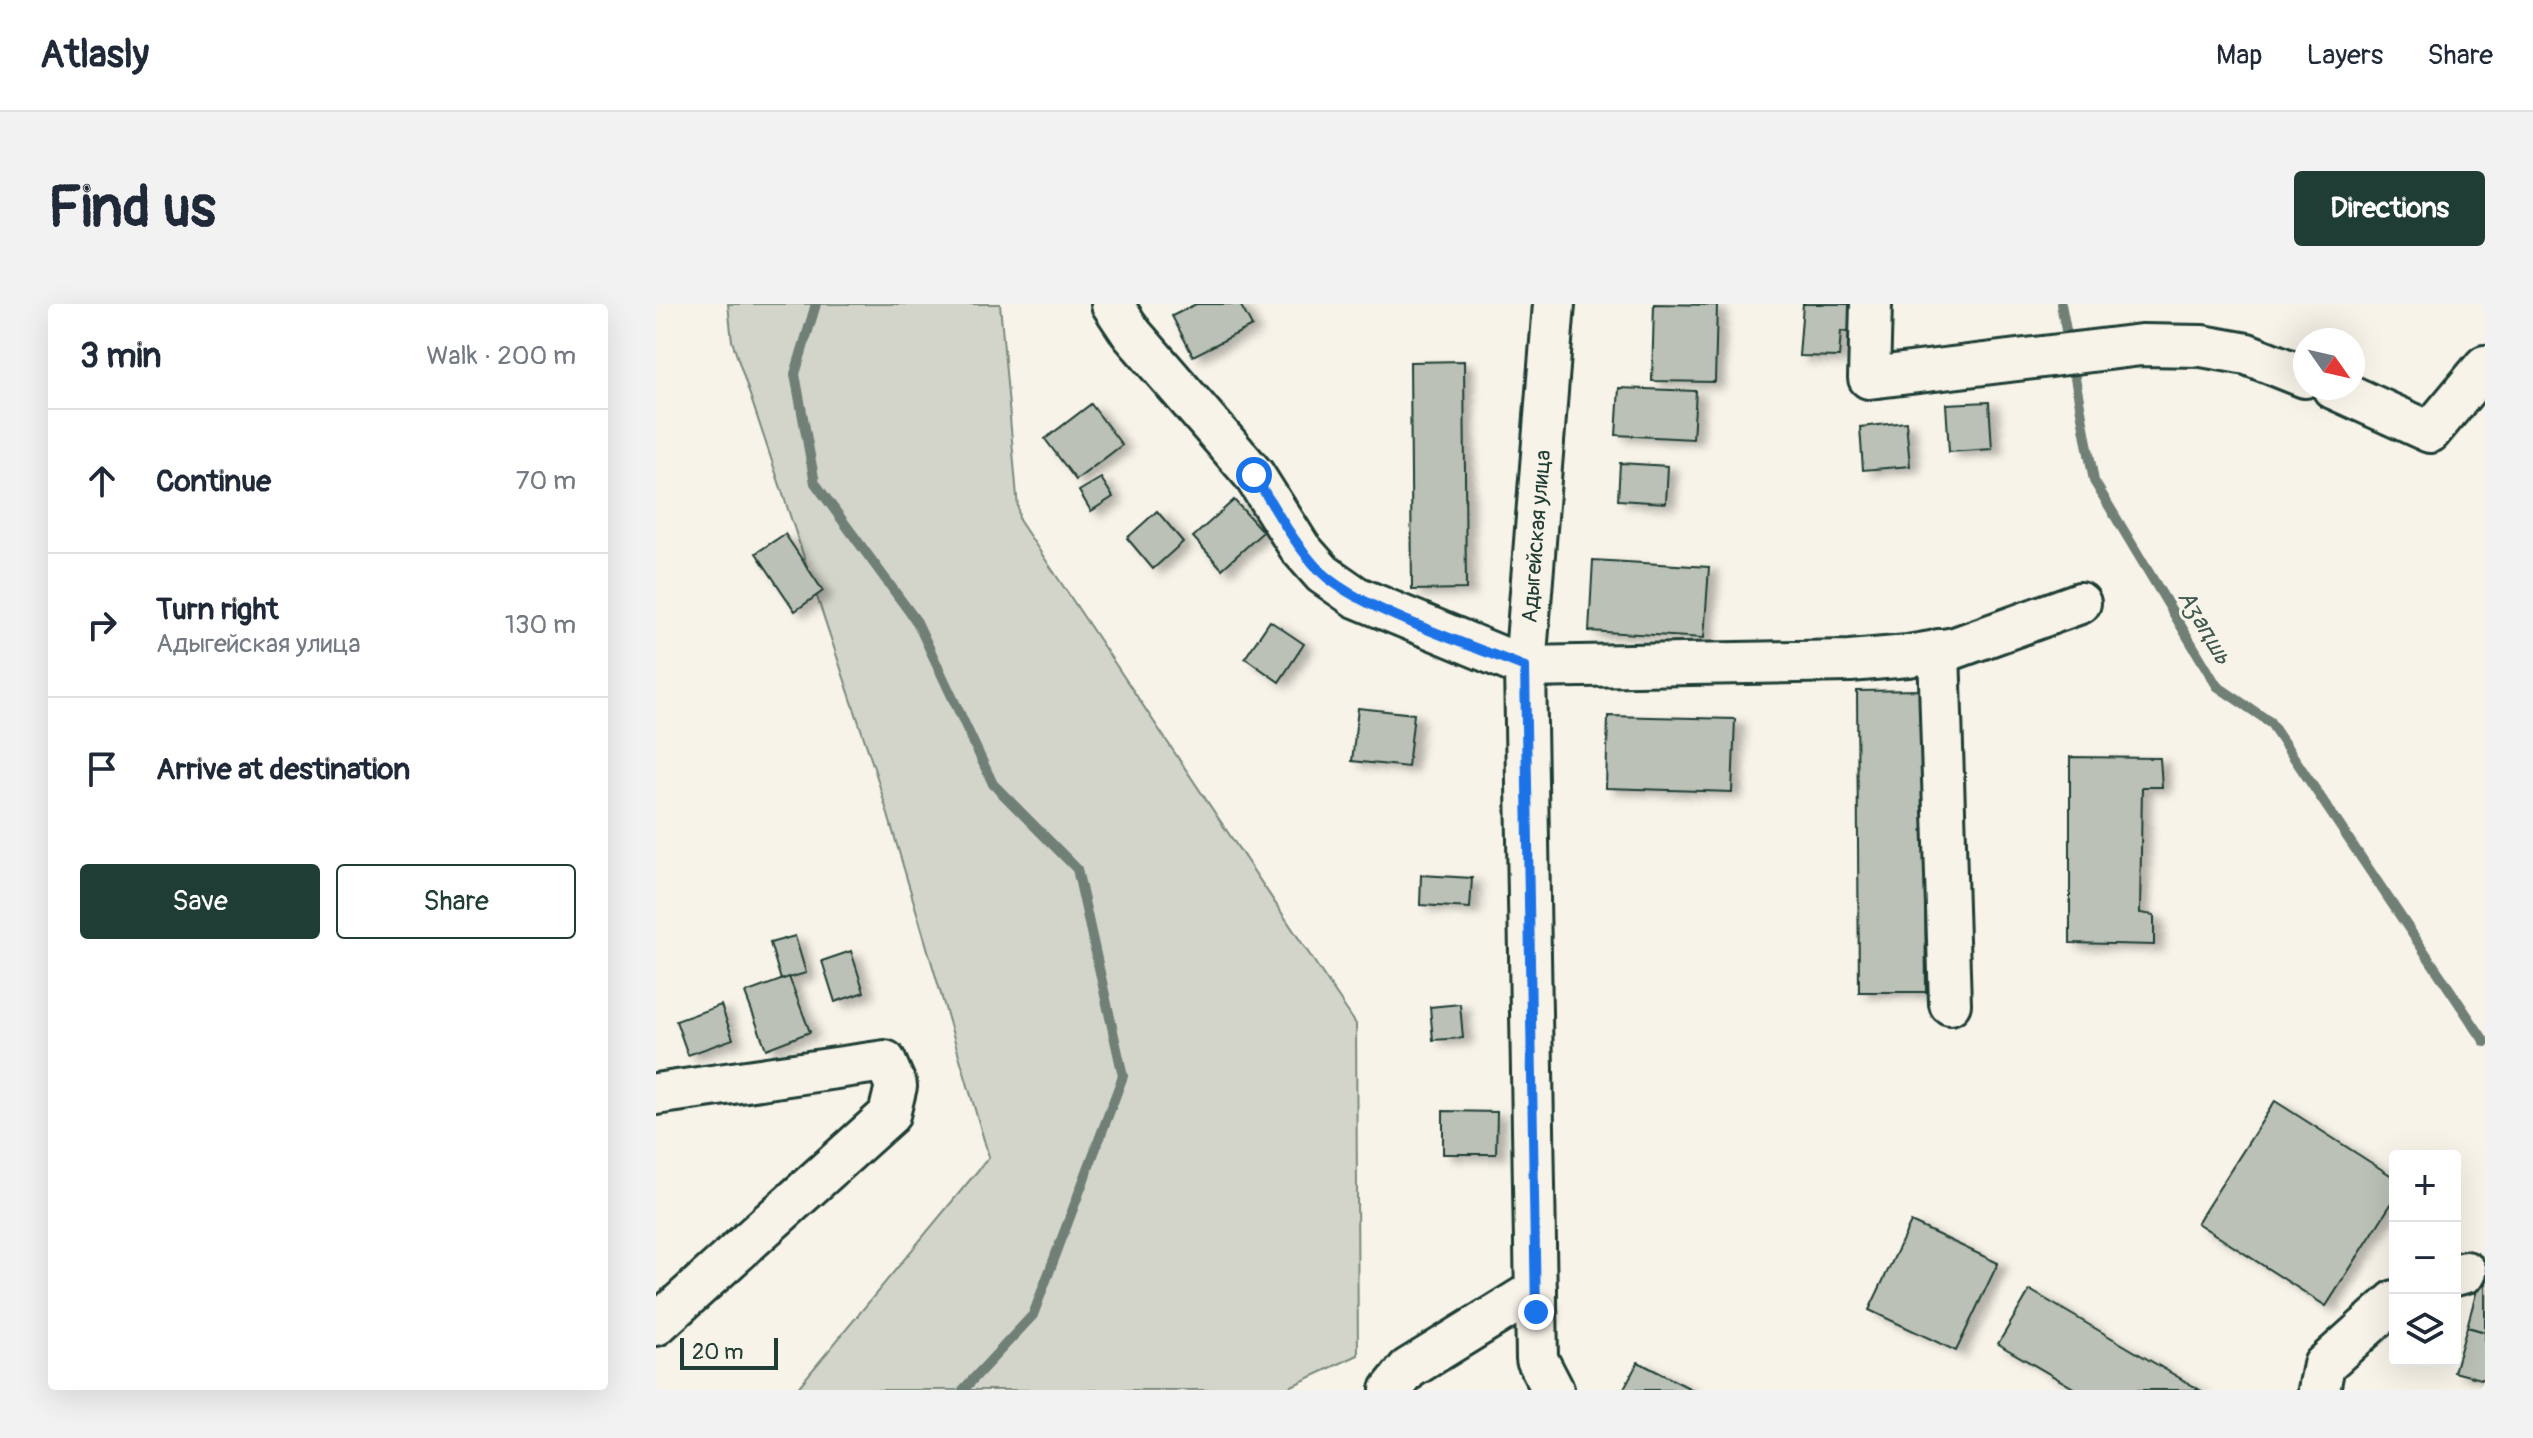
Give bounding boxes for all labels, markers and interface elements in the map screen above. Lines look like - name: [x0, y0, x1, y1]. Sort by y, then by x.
- text: Atlasly: [40, 31, 149, 79]
- text: Map: [2216, 38, 2262, 73]
- text: Layers: [2306, 38, 2383, 73]
- text: Share: [2427, 38, 2493, 73]
- button: Directions: [2294, 171, 2485, 246]
- text: Find us: [48, 174, 216, 243]
- north arrow: [2293, 328, 2365, 400]
- text: 3 min: [80, 335, 162, 378]
- text: Walk · 200 m: [426, 340, 576, 372]
- street label: Адыгейская улица: [1516, 449, 1557, 624]
- route start: [1236, 457, 1272, 493]
- icon: ahead: [80, 459, 124, 503]
- text: Continue: [156, 463, 271, 500]
- text: 70 m: [516, 465, 576, 497]
- water label: Аӡаԥшь: [2171, 585, 2238, 670]
- text: Turn right: [156, 591, 279, 628]
- icon: right: [80, 603, 124, 647]
- text: 130 m: [505, 609, 576, 641]
- text: Адыгейская улица: [156, 628, 361, 660]
- icon: arrive: [80, 747, 124, 791]
- text: Arrive at destination: [156, 751, 410, 788]
- button: Save: [80, 864, 320, 939]
- button: Share: [336, 864, 576, 939]
- map controls: [2389, 1150, 2461, 1366]
- button: +: [2389, 1150, 2461, 1222]
- button: −: [2389, 1222, 2461, 1294]
- route end: [1518, 1294, 1554, 1330]
- button: layers: [2389, 1294, 2461, 1366]
- scale bar: [680, 1334, 778, 1370]
- text: 20 m: [692, 1338, 744, 1366]

